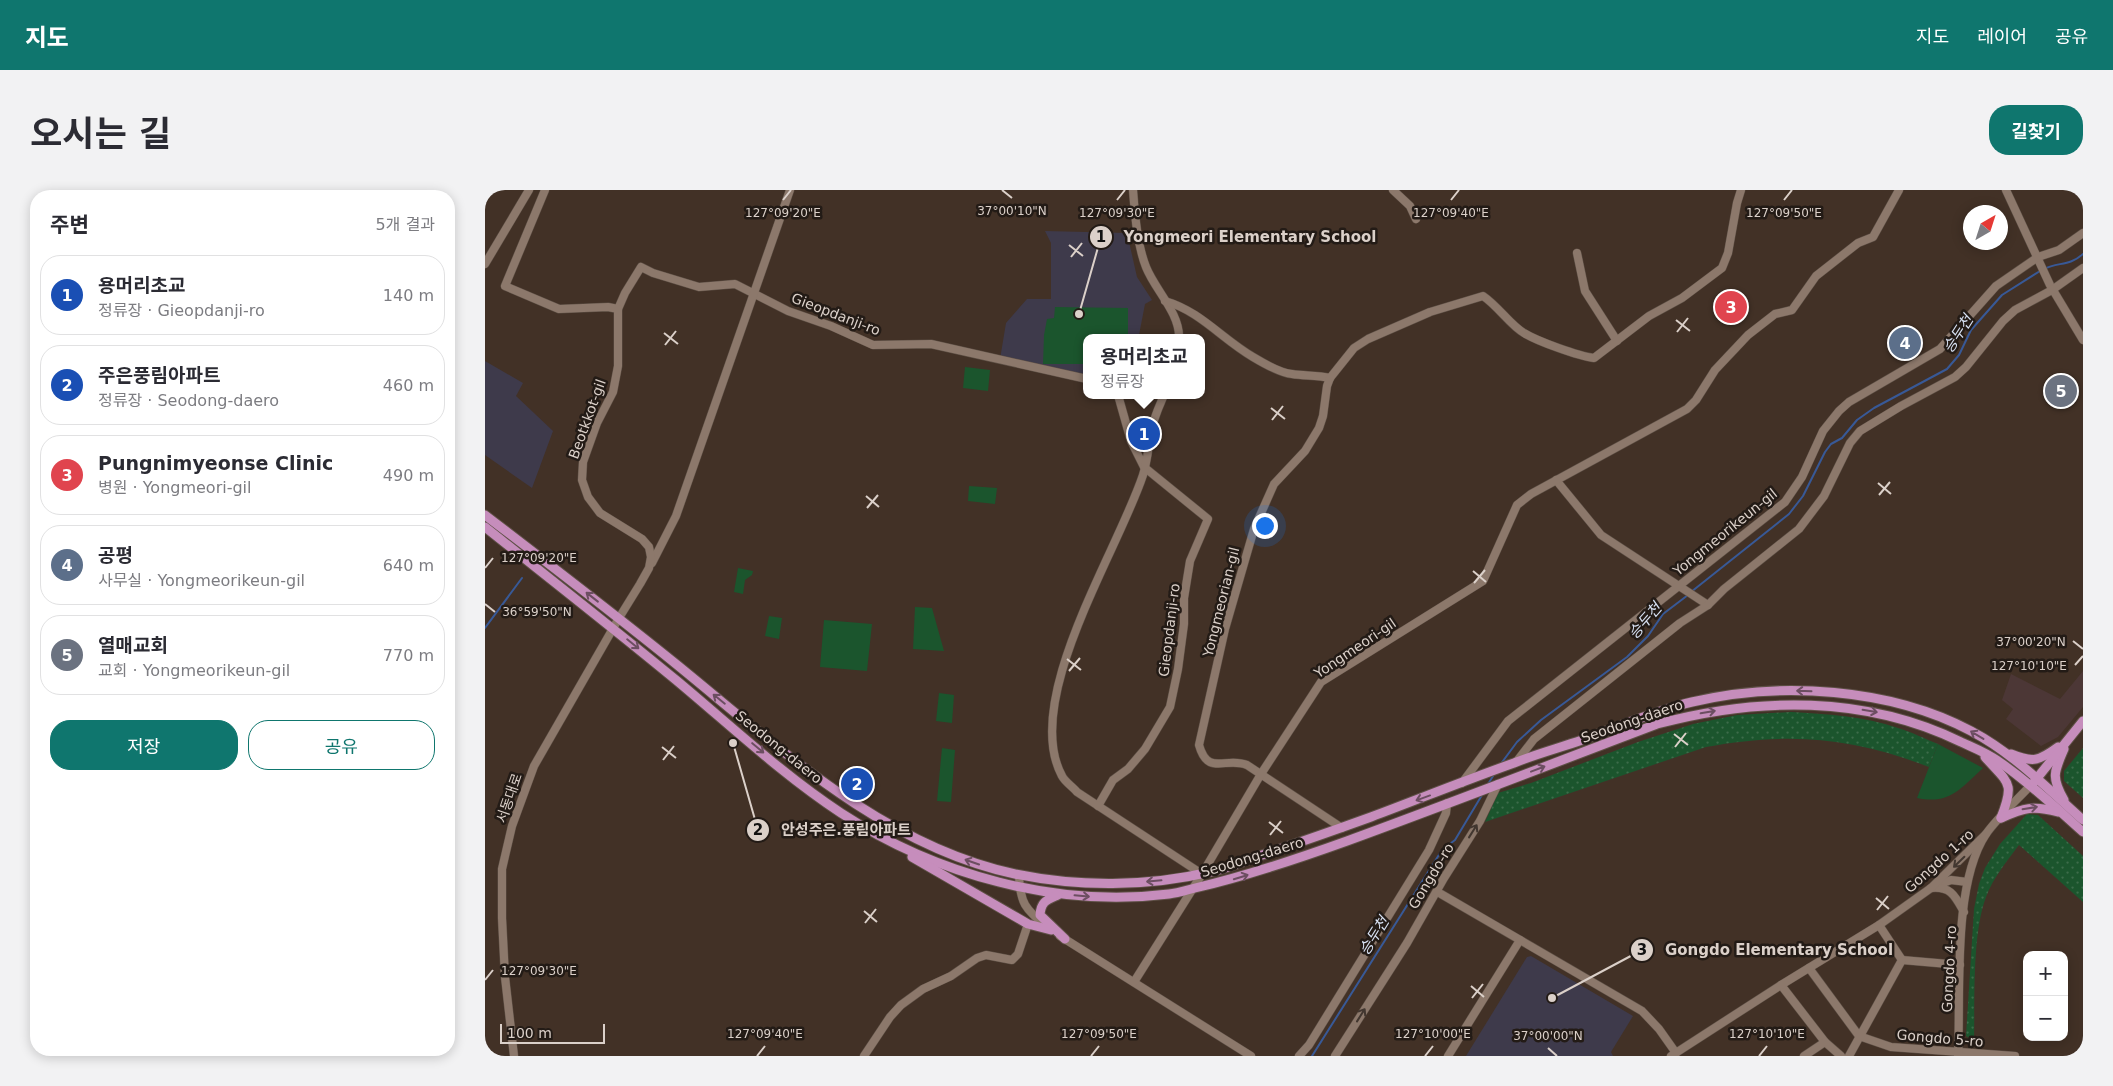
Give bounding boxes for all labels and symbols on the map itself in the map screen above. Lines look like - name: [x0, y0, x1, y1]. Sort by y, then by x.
- text: 37°00'10"N: [977, 204, 1047, 218]
- north arrow: [1963, 205, 2008, 250]
- text: 127°09'20"E: [745, 206, 821, 220]
- text: 127°09'30"E: [1079, 206, 1155, 220]
- text: 127°09'40"E: [1413, 206, 1489, 220]
- text: 127°09'50"E: [1746, 206, 1822, 220]
- callout: Yongmeori Elementary School: [1088, 222, 1386, 252]
- text: 1: [1096, 228, 1106, 246]
- text: Yongmeori Elementary School: [1123, 228, 1376, 246]
- pin: 3: [1715, 288, 1747, 326]
- street label: Gieopdanji-ro: [789, 290, 883, 338]
- water label: 승두천: [1939, 310, 1978, 356]
- pin: 4: [1889, 324, 1921, 362]
- pin: 5: [2045, 372, 2077, 410]
- street label: Beotkkot-gil: [565, 377, 609, 461]
- pin: 1: [1128, 415, 1160, 453]
- street label: Yongmeorikeun-gil: [1669, 485, 1780, 579]
- your location: [1252, 513, 1278, 539]
- street label: Yongmeorian-gil: [1199, 545, 1242, 660]
- text: 127°09'20"E: [501, 551, 577, 565]
- street label: Gieopdanji-ro: [1155, 582, 1183, 678]
- one-way arrow: [586, 592, 599, 603]
- water label: 승두천: [1625, 598, 1667, 643]
- text: 36°59'50"N: [502, 605, 572, 619]
- street label: Yongmeori-gil: [1310, 615, 1399, 682]
- text: 37°00'20"N: [1996, 635, 2066, 649]
- one-way arrow: [626, 639, 639, 650]
- text: 127°10'10"E: [1991, 659, 2067, 673]
- one-way arrow: [1797, 686, 1813, 695]
- one-way arrow: [713, 693, 726, 704]
- street label: Seodong-daero: [1579, 696, 1685, 746]
- one-way arrow: [1700, 706, 1716, 716]
- street label: Seodong-daero: [733, 707, 825, 787]
- one-way arrow: [1861, 707, 1877, 717]
- one-way arrow: [1971, 729, 1985, 739]
- one-way arrow: [751, 742, 764, 754]
- one-way arrow: [1530, 764, 1545, 773]
- pin: 2: [841, 765, 873, 803]
- street label: 서동대로: [493, 771, 525, 825]
- one-way arrow: [1416, 794, 1431, 803]
- one-way arrow: [2022, 803, 2038, 813]
- callout: 안성주은.풍림아파트: [746, 815, 921, 845]
- text: 2: [753, 821, 763, 839]
- text: 안성주은.풍림아파트: [781, 821, 911, 839]
- one-way arrow: [1468, 825, 1478, 839]
- street label: Gongdo 1-ro: [1901, 826, 1977, 896]
- street label: Seodong-daero: [1199, 834, 1305, 880]
- street label: Gongdo-ro: [1405, 840, 1457, 912]
- one-way arrow: [1953, 856, 1965, 868]
- one-way arrow: [964, 857, 980, 866]
- one-way arrow: [1233, 871, 1249, 881]
- one-way arrow: [1146, 876, 1162, 885]
- one-way arrow: [1073, 891, 1089, 901]
- water label: 승두천: [1355, 912, 1394, 958]
- street label: Gongdo 4-ro: [1939, 925, 1959, 1013]
- callout: Gongdo Elementary School: [1630, 935, 1903, 965]
- text: 3: [1637, 941, 1647, 959]
- text: Gongdo Elementary School: [1665, 941, 1893, 959]
- text: 127°09'30"E: [501, 964, 577, 978]
- one-way arrow: [1356, 1008, 1366, 1022]
- scale bar: [500, 1021, 605, 1044]
- street label: Gongdo 5-ro: [1896, 1026, 1984, 1050]
- text: 127°09'40"E: [727, 1027, 803, 1041]
- text: 127°09'50"E: [1061, 1027, 1137, 1041]
- text: 127°10'00"E: [1395, 1027, 1471, 1041]
- text: 127°10'10"E: [1729, 1027, 1805, 1041]
- text: 37°00'00"N: [1513, 1029, 1583, 1043]

